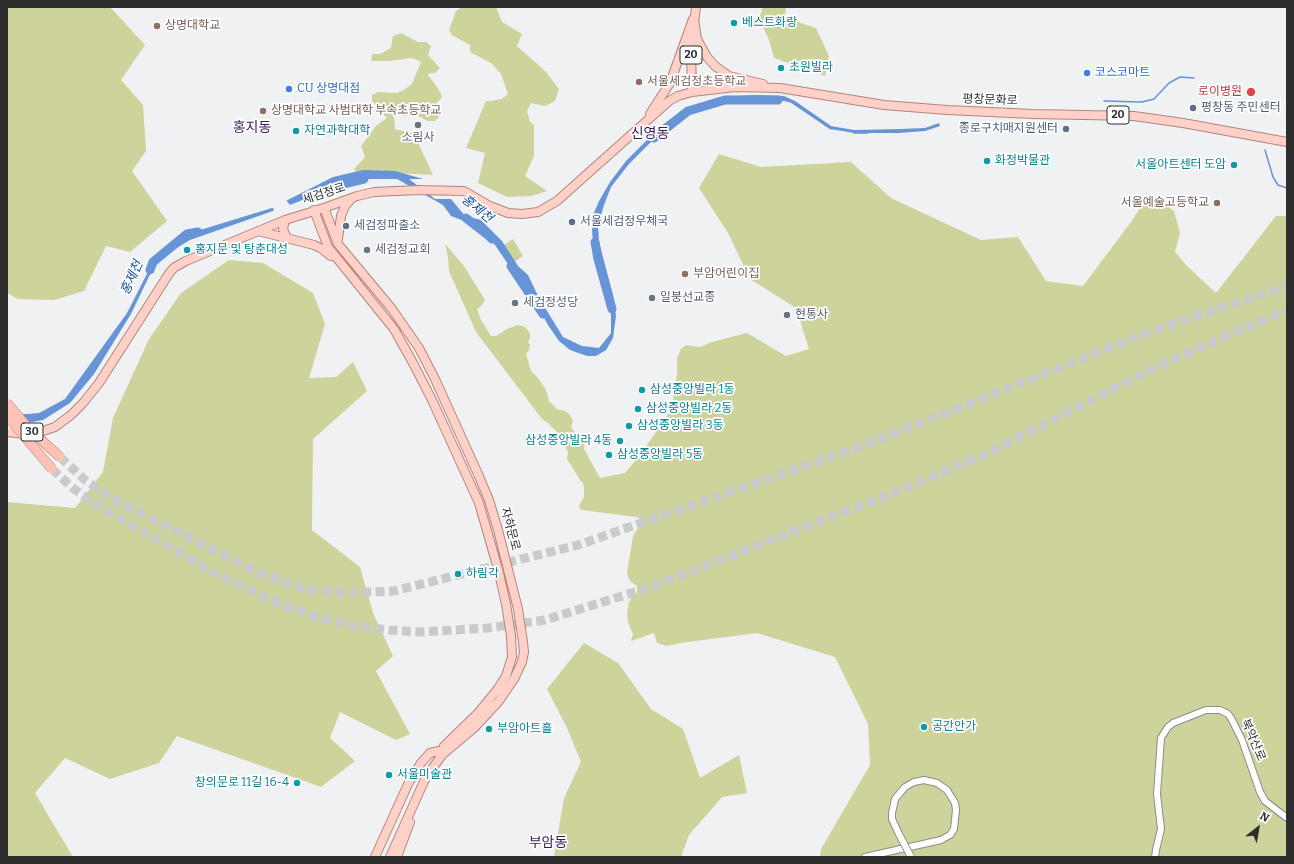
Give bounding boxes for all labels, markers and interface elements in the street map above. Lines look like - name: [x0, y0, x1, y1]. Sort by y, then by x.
- place label: 베스트화랑: [742, 16, 797, 30]
- marker: 베스트화랑: [729, 18, 739, 28]
- place label: 상명대학교: [165, 19, 220, 33]
- marker: 상명대학교: [152, 21, 162, 31]
- road number: 20: [680, 46, 702, 64]
- place label: 초원빌라: [789, 61, 833, 75]
- marker: 초원빌라: [776, 63, 786, 73]
- place label: 코스코마트: [1095, 66, 1150, 80]
- marker: 코스코마트: [1082, 68, 1092, 78]
- place label: 서울세검정초등학교: [647, 75, 746, 89]
- marker: 서울세검정초등학교: [634, 77, 644, 87]
- place label: CU 상명대점: [297, 82, 360, 96]
- marker: CU 상명대점: [284, 84, 294, 94]
- place label: 로이병원: [1198, 85, 1242, 99]
- marker: 로이병원: [1245, 86, 1257, 98]
- street label: 평창문화로: [962, 92, 1018, 108]
- place label: 평창동 주민센터: [1201, 101, 1281, 115]
- marker: 평창동 주민센터: [1188, 103, 1198, 113]
- place label: 상명대학교 사범대학 부속초등학교: [271, 104, 441, 118]
- marker: 상명대학교 사범대학 부속초등학교: [258, 106, 268, 116]
- road number: 20: [1107, 106, 1129, 124]
- district label: 홍지동: [233, 120, 271, 136]
- marker: 소림사: [413, 120, 423, 130]
- place label: 종로구치매지원센터: [959, 122, 1058, 136]
- place label: 자연과학대학: [304, 124, 370, 138]
- marker: 종로구치매지원센터: [1061, 124, 1071, 134]
- marker: 자연과학대학: [291, 126, 301, 136]
- district label: 신영동: [631, 126, 669, 142]
- place label: 소림사: [401, 131, 435, 145]
- place label: 화정박물관: [995, 154, 1050, 168]
- marker: 화정박물관: [982, 156, 992, 166]
- place label: 서울아트센터 도암: [1135, 158, 1226, 172]
- marker: 서울아트센터 도암: [1229, 160, 1239, 170]
- street label: 세검정로: [301, 180, 347, 208]
- water label: 홍제천: [458, 192, 496, 226]
- place label: 서울예술고등학교: [1121, 196, 1209, 210]
- marker: 서울예술고등학교: [1212, 198, 1222, 208]
- place label: 서울세검정우체국: [580, 215, 668, 229]
- marker: 서울세검정우체국: [567, 217, 577, 227]
- place label: 세검정파출소: [354, 219, 420, 233]
- marker: 세검정파출소: [341, 221, 351, 231]
- place label: 홍지문 및 탕춘대성: [195, 243, 288, 257]
- place label: 세검정교회: [375, 243, 430, 257]
- marker: 홍지문 및 탕춘대성: [182, 245, 192, 255]
- marker: 세검정교회: [362, 245, 372, 255]
- water label: 홍제천: [118, 258, 146, 298]
- place label: 부암어린이집: [693, 267, 759, 281]
- marker: 부암어린이집: [680, 269, 690, 279]
- place label: 일붕선교종: [660, 291, 715, 305]
- marker: 일붕선교종: [647, 293, 657, 303]
- place label: 세검정성당: [523, 296, 578, 310]
- marker: 세검정성당: [510, 298, 520, 308]
- place label: 현통사: [795, 308, 828, 322]
- marker: 현통사: [782, 310, 792, 320]
- place label: 삼성중앙빌라 1동: [650, 383, 735, 397]
- marker: 삼성중앙빌라 1동: [637, 385, 647, 395]
- place label: 삼성중앙빌라 2동: [646, 402, 732, 416]
- marker: 삼성중앙빌라 2동: [633, 404, 643, 414]
- place label: 삼성중앙빌라 3동: [637, 419, 724, 433]
- marker: 삼성중앙빌라 3동: [624, 421, 634, 431]
- road number: 30: [21, 423, 43, 441]
- place label: 삼성중앙빌라 4동: [525, 434, 612, 448]
- marker: 삼성중앙빌라 4동: [615, 436, 625, 446]
- place label: 삼성중앙빌라 5동: [617, 448, 703, 462]
- marker: 삼성중앙빌라 5동: [604, 450, 614, 460]
- street label: 자하문로: [497, 506, 523, 552]
- place label: 하림각: [466, 567, 499, 581]
- marker: 하림각: [453, 569, 463, 579]
- street label: 북악산로: [1238, 717, 1268, 763]
- place label: 공간안가: [932, 720, 976, 734]
- place label: 부암아트홀: [497, 722, 552, 736]
- marker: 공간안가: [919, 722, 929, 732]
- marker: 부암아트홀: [484, 724, 494, 734]
- place label: 서울미술관: [397, 768, 452, 782]
- marker: 서울미술관: [384, 770, 394, 780]
- place label: 창의문로 11길 16-4: [195, 776, 289, 790]
- marker: 창의문로 11길 16-4: [292, 778, 302, 788]
- north arrow: [1238, 808, 1278, 848]
- text: N: [1257, 810, 1271, 825]
- district label: 부암동: [529, 835, 567, 851]

